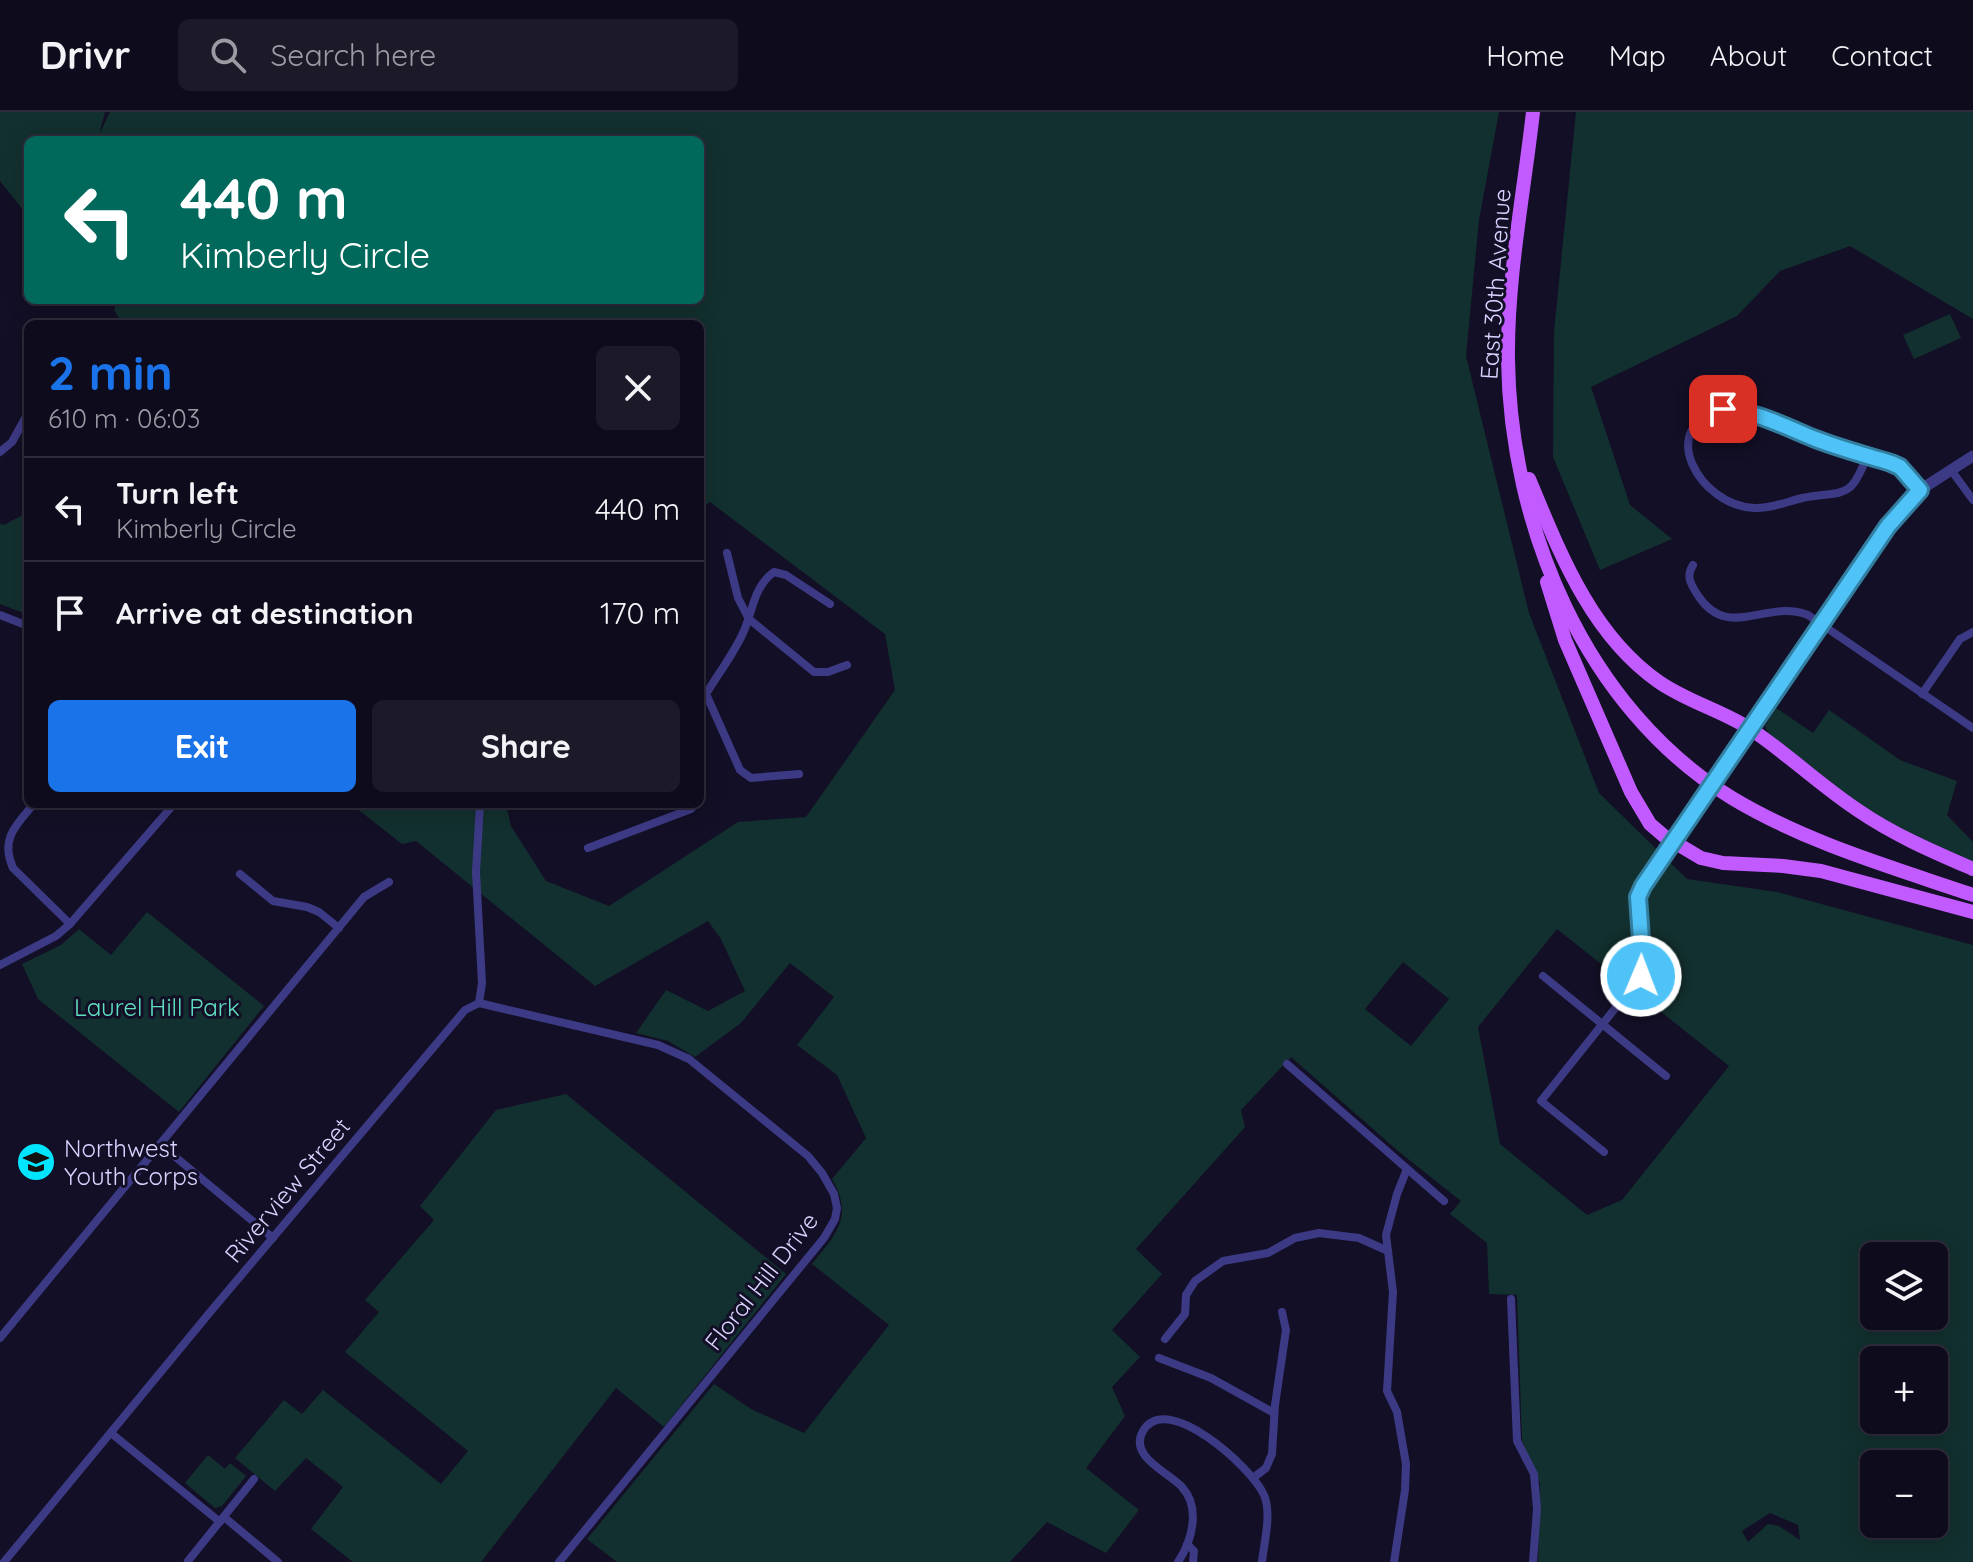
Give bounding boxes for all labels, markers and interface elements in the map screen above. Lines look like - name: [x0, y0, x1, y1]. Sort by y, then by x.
- search box: [178, 19, 738, 91]
- text: Drivr: [40, 31, 130, 79]
- icon: search: [206, 33, 250, 77]
- text: Search here: [270, 36, 436, 74]
- text: Home: [1486, 38, 1565, 73]
- text: Map: [1609, 38, 1666, 73]
- text: About: [1710, 38, 1787, 73]
- text: Contact: [1831, 38, 1933, 73]
- text: 440 m: [180, 163, 348, 233]
- icon: left: [48, 168, 152, 272]
- street label: East 30th Avenue: [1473, 187, 1517, 381]
- text: Kimberly Circle: [180, 232, 430, 277]
- text: 2 min: [48, 342, 173, 402]
- button: close: [596, 346, 680, 430]
- pin: [1689, 375, 1757, 443]
- icon: arrive: [1701, 387, 1745, 431]
- text: 610 m · 06:03: [48, 402, 200, 435]
- text: Turn left: [116, 474, 239, 512]
- icon: left: [48, 487, 92, 531]
- text: 440 m: [595, 490, 680, 528]
- text: Kimberly Circle: [116, 512, 297, 545]
- icon: arrive: [48, 591, 92, 635]
- text: Arrive at destination: [116, 594, 414, 632]
- text: 170 m: [600, 594, 680, 632]
- button: Exit: [48, 700, 356, 792]
- button: Share: [372, 700, 680, 792]
- position arrow: [1599, 934, 1683, 1018]
- park label: Laurel Hill Park: [74, 992, 240, 1022]
- street label: Riverview Street: [218, 1112, 356, 1268]
- place label: Northwest Youth Corps: [64, 1133, 198, 1191]
- school or university icon: Northwest Youth Corps: [15, 1141, 57, 1183]
- street label: Floral Hill Drive: [698, 1206, 824, 1356]
- map controls: [1860, 1242, 1948, 1538]
- button: layers: [1860, 1242, 1948, 1330]
- button: +: [1860, 1346, 1948, 1434]
- button: −: [1860, 1450, 1948, 1538]

